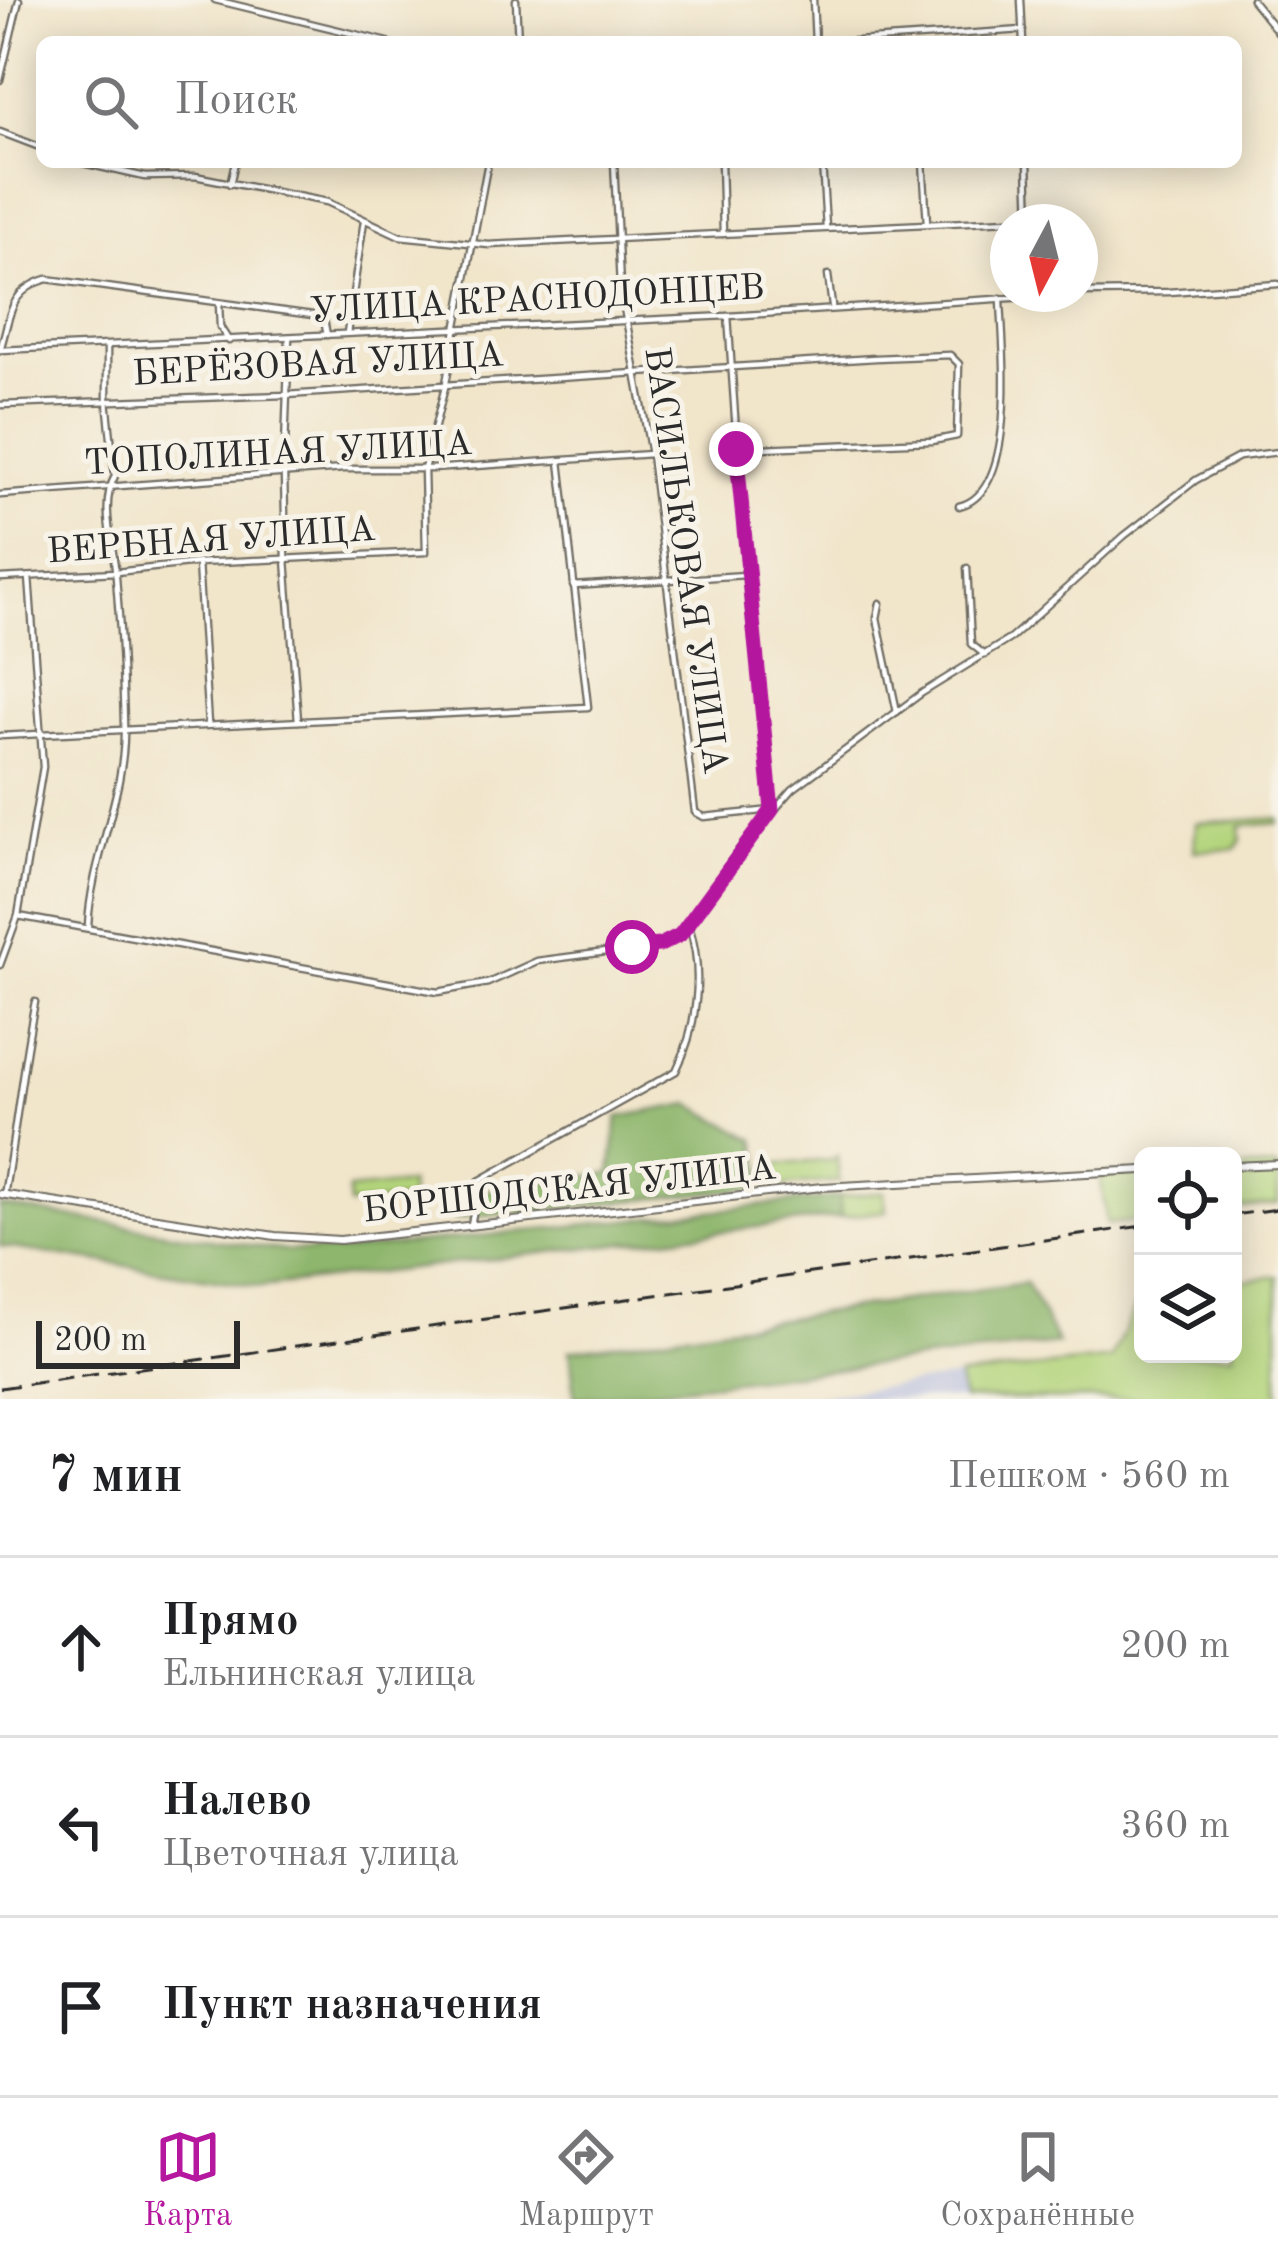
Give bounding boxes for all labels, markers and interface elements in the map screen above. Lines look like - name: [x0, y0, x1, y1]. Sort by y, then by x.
- search box: [36, 36, 1242, 168]
- icon: search: [78, 69, 144, 135]
- text: Поиск: [174, 79, 298, 124]
- north arrow: [990, 204, 1098, 312]
- street label: УЛИЦА КРАСНОДОНЦЕВ: [309, 271, 765, 331]
- street label: БЕРЁЗОВАЯ УЛИЦА: [131, 332, 505, 394]
- street label: ВАСИЛЬКОВАЯ УЛИЦА: [636, 345, 732, 776]
- route end: [709, 422, 763, 476]
- street label: ТОПОЛИНАЯ УЛИЦА: [83, 427, 473, 483]
- street label: ВЕРБНАЯ УЛИЦА: [46, 513, 377, 571]
- route start: [605, 920, 659, 974]
- map controls: [1134, 1147, 1242, 1363]
- button: locate: [1134, 1147, 1242, 1255]
- street label: БОРШОДСКАЯ УЛИЦА: [361, 1151, 778, 1231]
- button: layers: [1134, 1255, 1242, 1363]
- scale bar: [36, 1315, 240, 1368]
- text: 200 m: [54, 1325, 147, 1358]
- text: 7 мин: [48, 1452, 183, 1503]
- text: Пешком · 560 m: [948, 1457, 1230, 1496]
- text: Прямо: [162, 1600, 299, 1645]
- icon: ahead: [48, 1614, 114, 1680]
- text: 200 m: [1120, 1627, 1230, 1666]
- text: Ельнинская улица: [162, 1655, 475, 1694]
- text: Налево: [162, 1780, 312, 1825]
- icon: left: [48, 1794, 114, 1860]
- text: 360 m: [1120, 1807, 1230, 1846]
- text: Цветочная улица: [162, 1835, 459, 1874]
- icon: arrive: [48, 1974, 114, 2040]
- text: Пункт назначения: [162, 1984, 542, 2029]
- tab: Карта: [143, 2124, 232, 2237]
- tab: Маршрут: [519, 2124, 654, 2237]
- tab: Сохранённые: [940, 2124, 1135, 2237]

